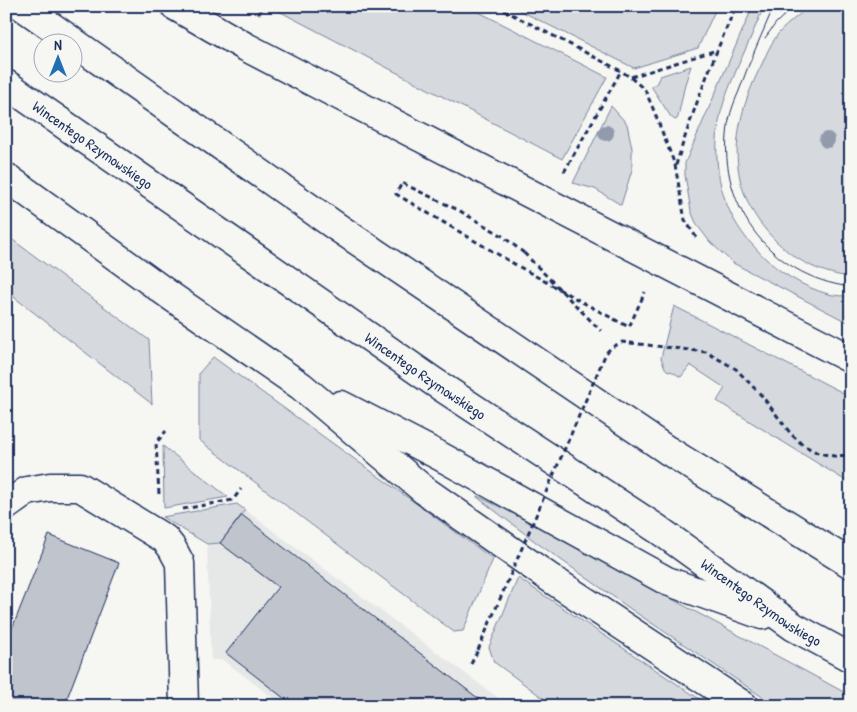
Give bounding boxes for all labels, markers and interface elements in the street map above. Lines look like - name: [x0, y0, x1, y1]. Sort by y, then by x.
- north arrow: [32, 32, 82, 82]
- text: N: [54, 35, 62, 54]
- street label: Wincentego Rzymowskiego: [29, 95, 157, 194]
- street label: Wincentego Rzymowskiego: [361, 327, 490, 424]
- street label: Wincentego Rzymowskiego: [697, 553, 825, 651]

